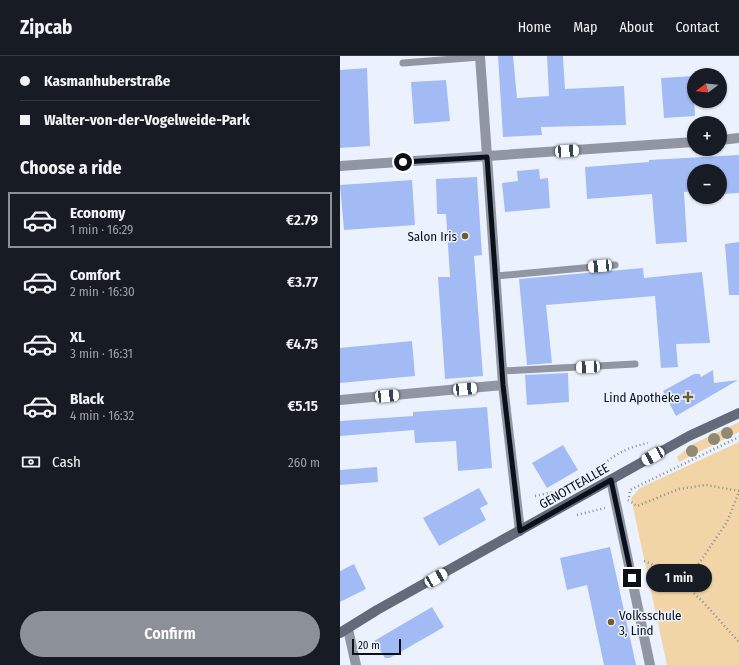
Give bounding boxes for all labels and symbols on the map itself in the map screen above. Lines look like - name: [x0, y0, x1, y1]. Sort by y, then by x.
- north arrow: [687, 68, 727, 108]
- car: [555, 144, 579, 158]
- route start: [394, 153, 412, 171]
- place label: Salon Iris: [407, 229, 457, 244]
- marker: Salon Iris: [460, 231, 470, 241]
- car: [588, 259, 612, 273]
- car: [576, 360, 600, 374]
- car: [453, 382, 477, 396]
- car: [375, 389, 399, 403]
- place label: Lind Apotheke: [604, 390, 680, 405]
- marker: Lind Apotheke: [683, 392, 693, 402]
- car: [640, 445, 666, 467]
- street label: GENOTTEALLEE: [537, 460, 611, 512]
- callout: 1 min: [646, 564, 712, 592]
- car: [423, 567, 449, 589]
- route end: [623, 569, 641, 587]
- place label: Volksschule 3, Lind: [619, 608, 682, 638]
- marker: Volksschule 3, Lind: [606, 617, 616, 627]
- scale bar: [352, 637, 401, 656]

